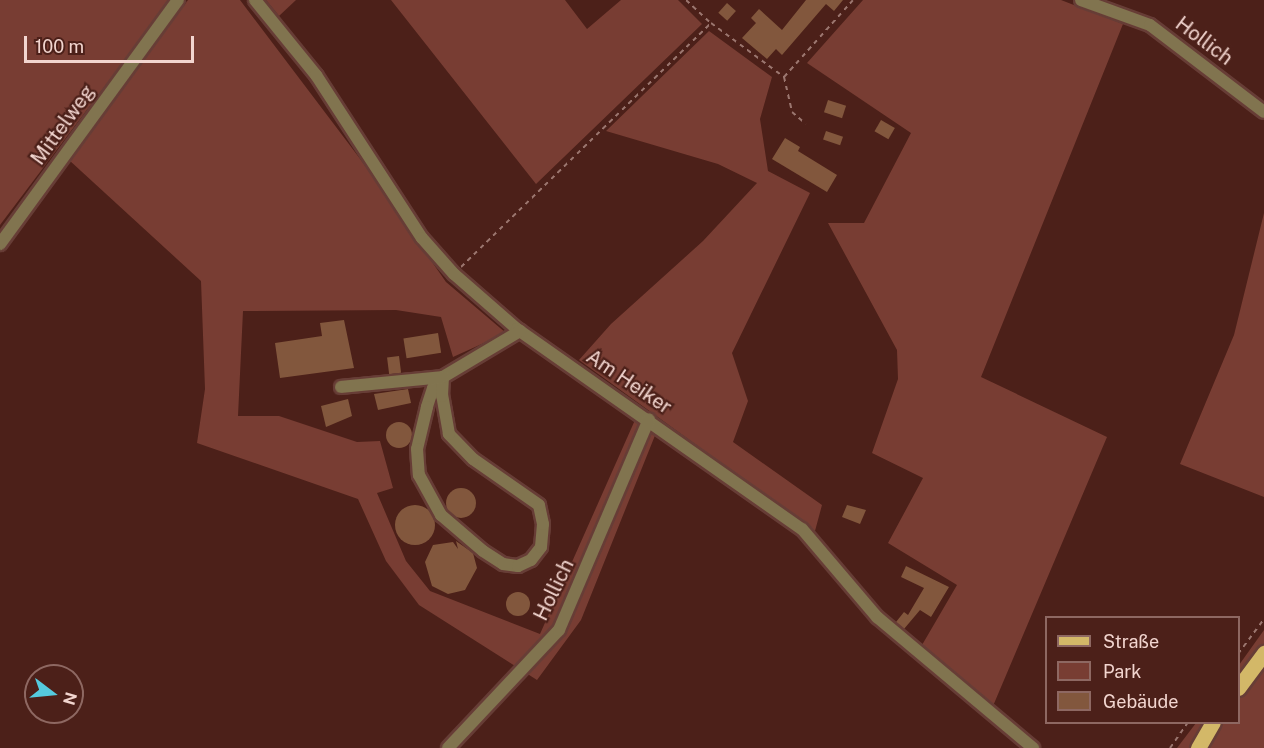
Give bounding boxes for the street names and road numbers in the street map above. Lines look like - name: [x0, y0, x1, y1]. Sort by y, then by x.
- street label: Hollich: [1171, 12, 1237, 70]
- street label: Mittelweg: [26, 80, 100, 170]
- street label: Am Heiker: [582, 345, 676, 419]
- street label: Hollich: [529, 555, 579, 625]

